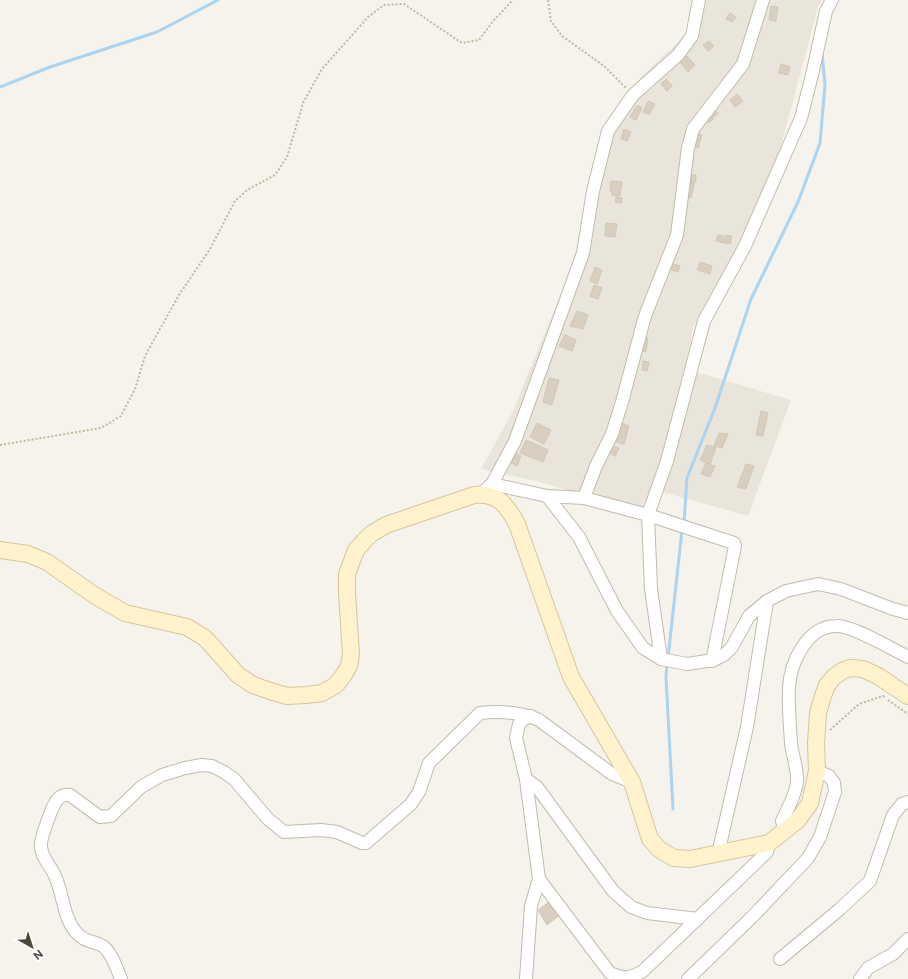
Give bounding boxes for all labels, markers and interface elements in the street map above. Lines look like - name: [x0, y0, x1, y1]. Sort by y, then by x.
- north arrow: [12, 927, 52, 967]
- text: N: [31, 947, 45, 962]

